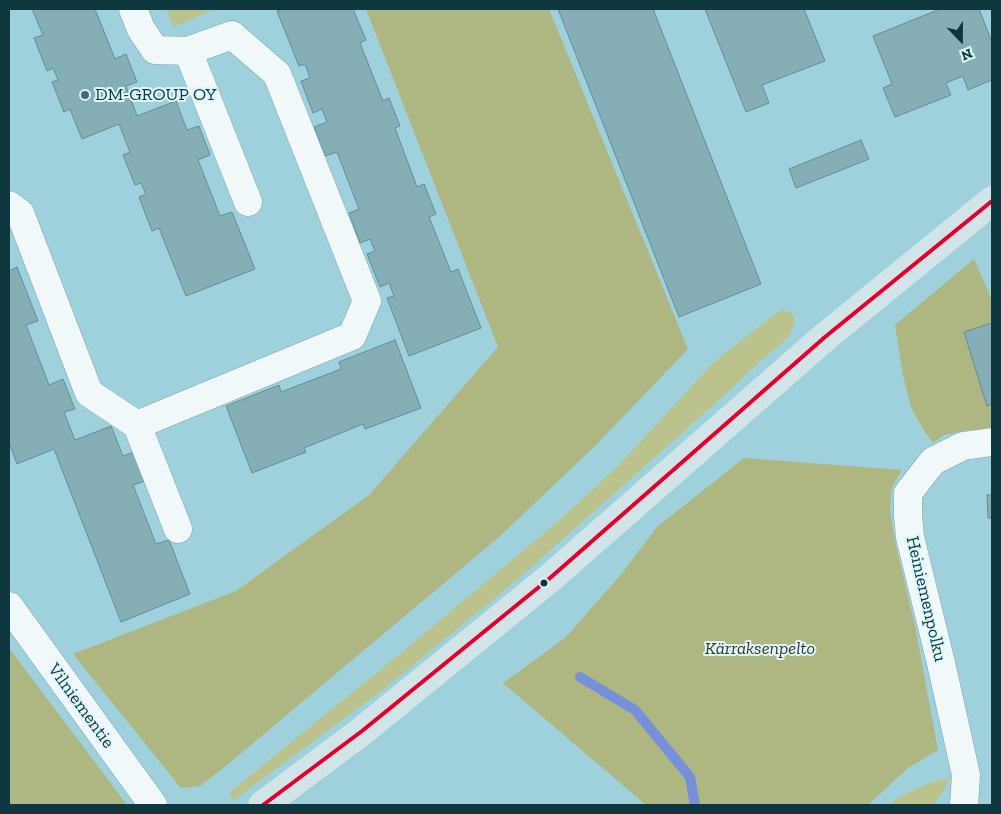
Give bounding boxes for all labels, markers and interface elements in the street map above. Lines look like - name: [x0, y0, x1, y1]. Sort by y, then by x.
- north arrow: [936, 15, 986, 65]
- text: N: [959, 44, 975, 64]
- place label: DM-GROUP OY: [95, 84, 216, 106]
- marker: DM-GROUP OY: [79, 89, 91, 101]
- street label: Heiniemenpolku: [901, 534, 951, 664]
- unlabelled marker: [539, 578, 549, 588]
- park label: Kärraksenpelto: [705, 638, 815, 660]
- street label: Vilniementie: [43, 659, 119, 753]

